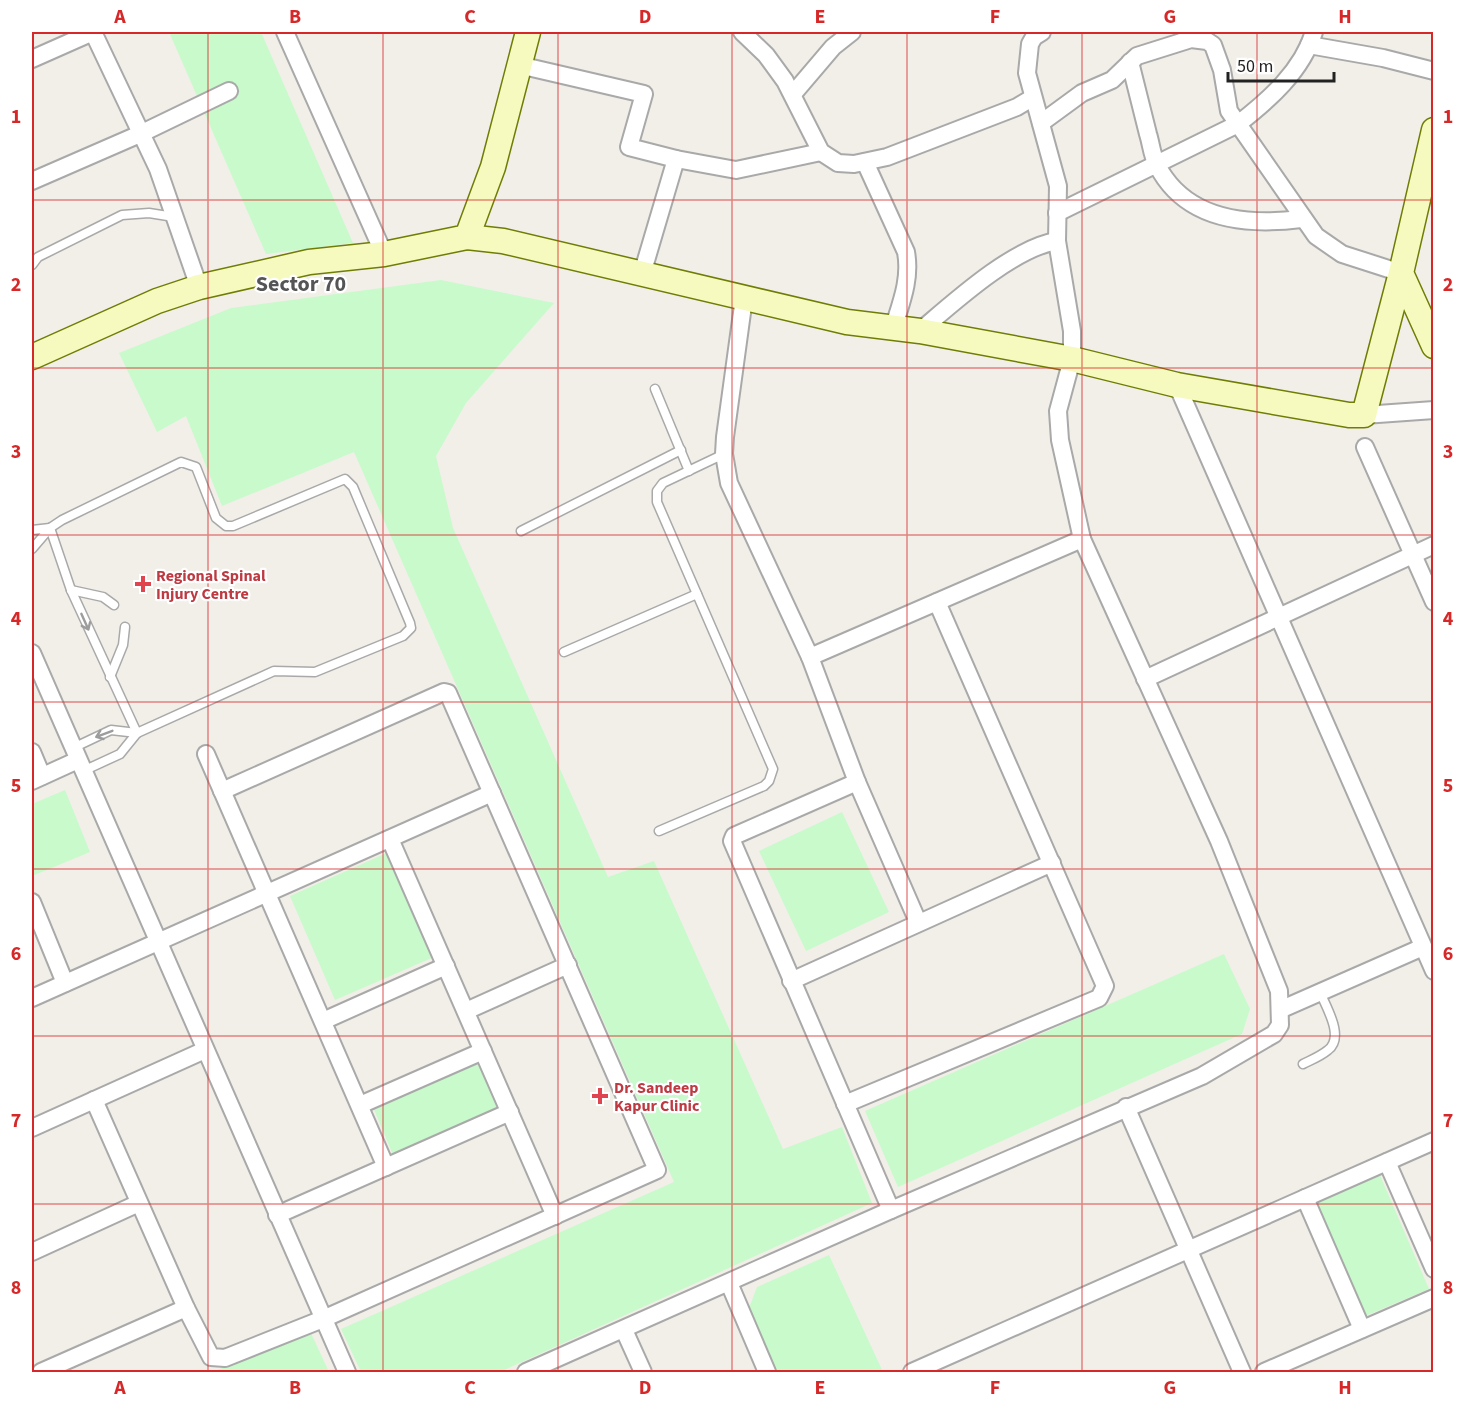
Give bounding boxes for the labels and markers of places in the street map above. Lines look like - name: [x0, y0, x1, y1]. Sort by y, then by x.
- place label: Regional Spinal Injury Centre: [156, 565, 266, 605]
- marker: Regional Spinal Injury Centre: [134, 575, 152, 593]
- place label: Dr. Sandeep Kapur Clinic: [614, 1077, 700, 1117]
- marker: Dr. Sandeep Kapur Clinic: [591, 1087, 609, 1105]

